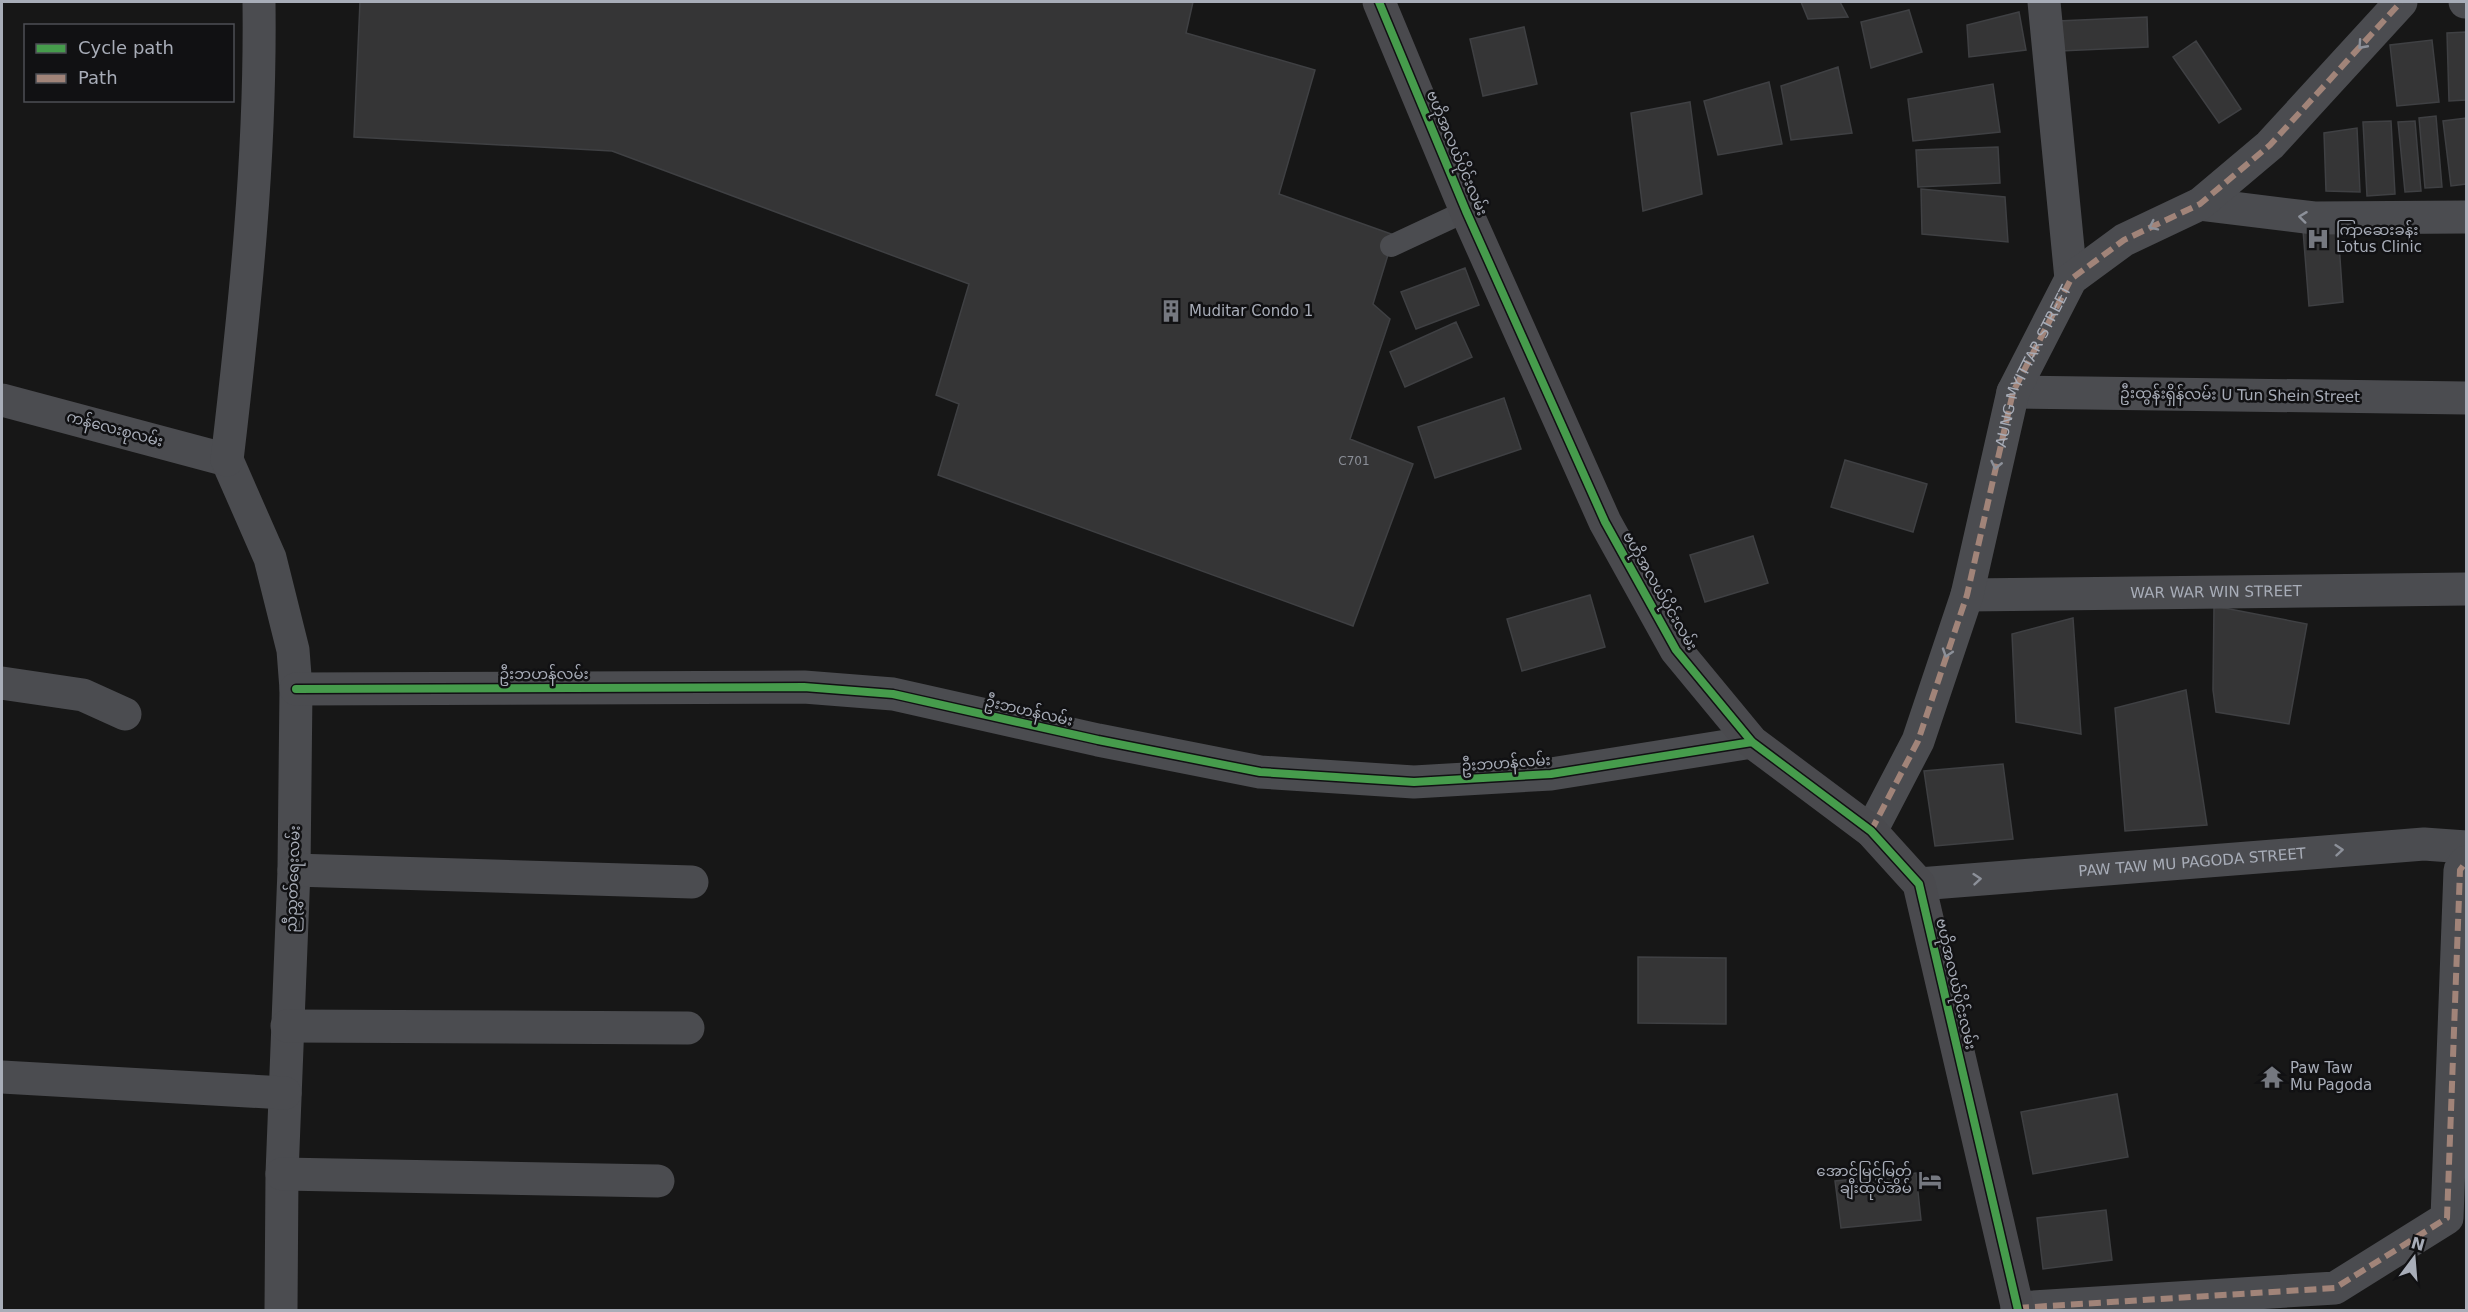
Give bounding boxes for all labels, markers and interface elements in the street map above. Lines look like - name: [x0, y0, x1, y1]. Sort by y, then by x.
- legend: [24, 24, 234, 102]
- text: Cycle path: [78, 37, 174, 58]
- one-way arrow: [2358, 38, 2369, 48]
- text: Path: [78, 67, 118, 88]
- street label: ဗဟိုအလယ်ပိုင်းလမ်း: [1420, 87, 1492, 219]
- one-way arrow: [2299, 211, 2308, 224]
- one-way arrow: [2149, 218, 2160, 230]
- place label: ကြာဆေးခန်း Lotus Clinic: [2336, 220, 2422, 256]
- hospital icon: ကြာဆေးခန်း Lotus Clinic: [2305, 226, 2331, 252]
- street label: AUNG MYITTAR STREET: [1992, 281, 2076, 449]
- building icon: Muditar Condo 1: [1158, 298, 1184, 324]
- place label: Muditar Condo 1: [1189, 302, 1313, 320]
- street label: ဦးထွန်းရှိန်လမ်း U Tun Shein Street: [2120, 383, 2360, 409]
- street label: ကန်လေးစုလမ်း: [64, 407, 165, 453]
- house number: C701: [1338, 454, 1370, 468]
- one-way arrow: [1991, 460, 2004, 470]
- street label: ဗဟိုအလယ်ပိုင်းလမ်း: [1616, 528, 1702, 655]
- street label: WAR WAR WIN STREET: [2130, 582, 2303, 602]
- one-way arrow: [1942, 647, 1954, 658]
- street label: ဦးဘဟန်လမ်း: [499, 664, 589, 686]
- street label: ဦးဘဟန်လမ်း: [983, 691, 1075, 733]
- street label: ဦးဘဟန်လမ်း: [1461, 750, 1552, 778]
- street label: ညီညွှတ်ရေးလမ်း: [281, 825, 307, 933]
- street label: PAW TAW MU PAGODA STREET: [2078, 844, 2307, 880]
- one-way arrow: [2335, 844, 2344, 857]
- one-way arrow: [1973, 873, 1982, 886]
- street label: ဗဟိုအလယ်ပိုင်းလမ်း: [1929, 916, 1981, 1052]
- place label: Paw Taw Mu Pagoda: [2290, 1059, 2372, 1094]
- temple icon: Paw Taw Mu Pagoda: [2259, 1064, 2285, 1090]
- place label: အောင်မြင့်မြတ် ချီးထုပ်အိမ်: [1816, 1161, 1912, 1200]
- hotel icon: အောင်မြင့်မြတ် ချီးထုပ်အိမ်: [1917, 1167, 1943, 1193]
- north arrow: [2384, 1228, 2444, 1288]
- text: N: [2409, 1233, 2427, 1255]

